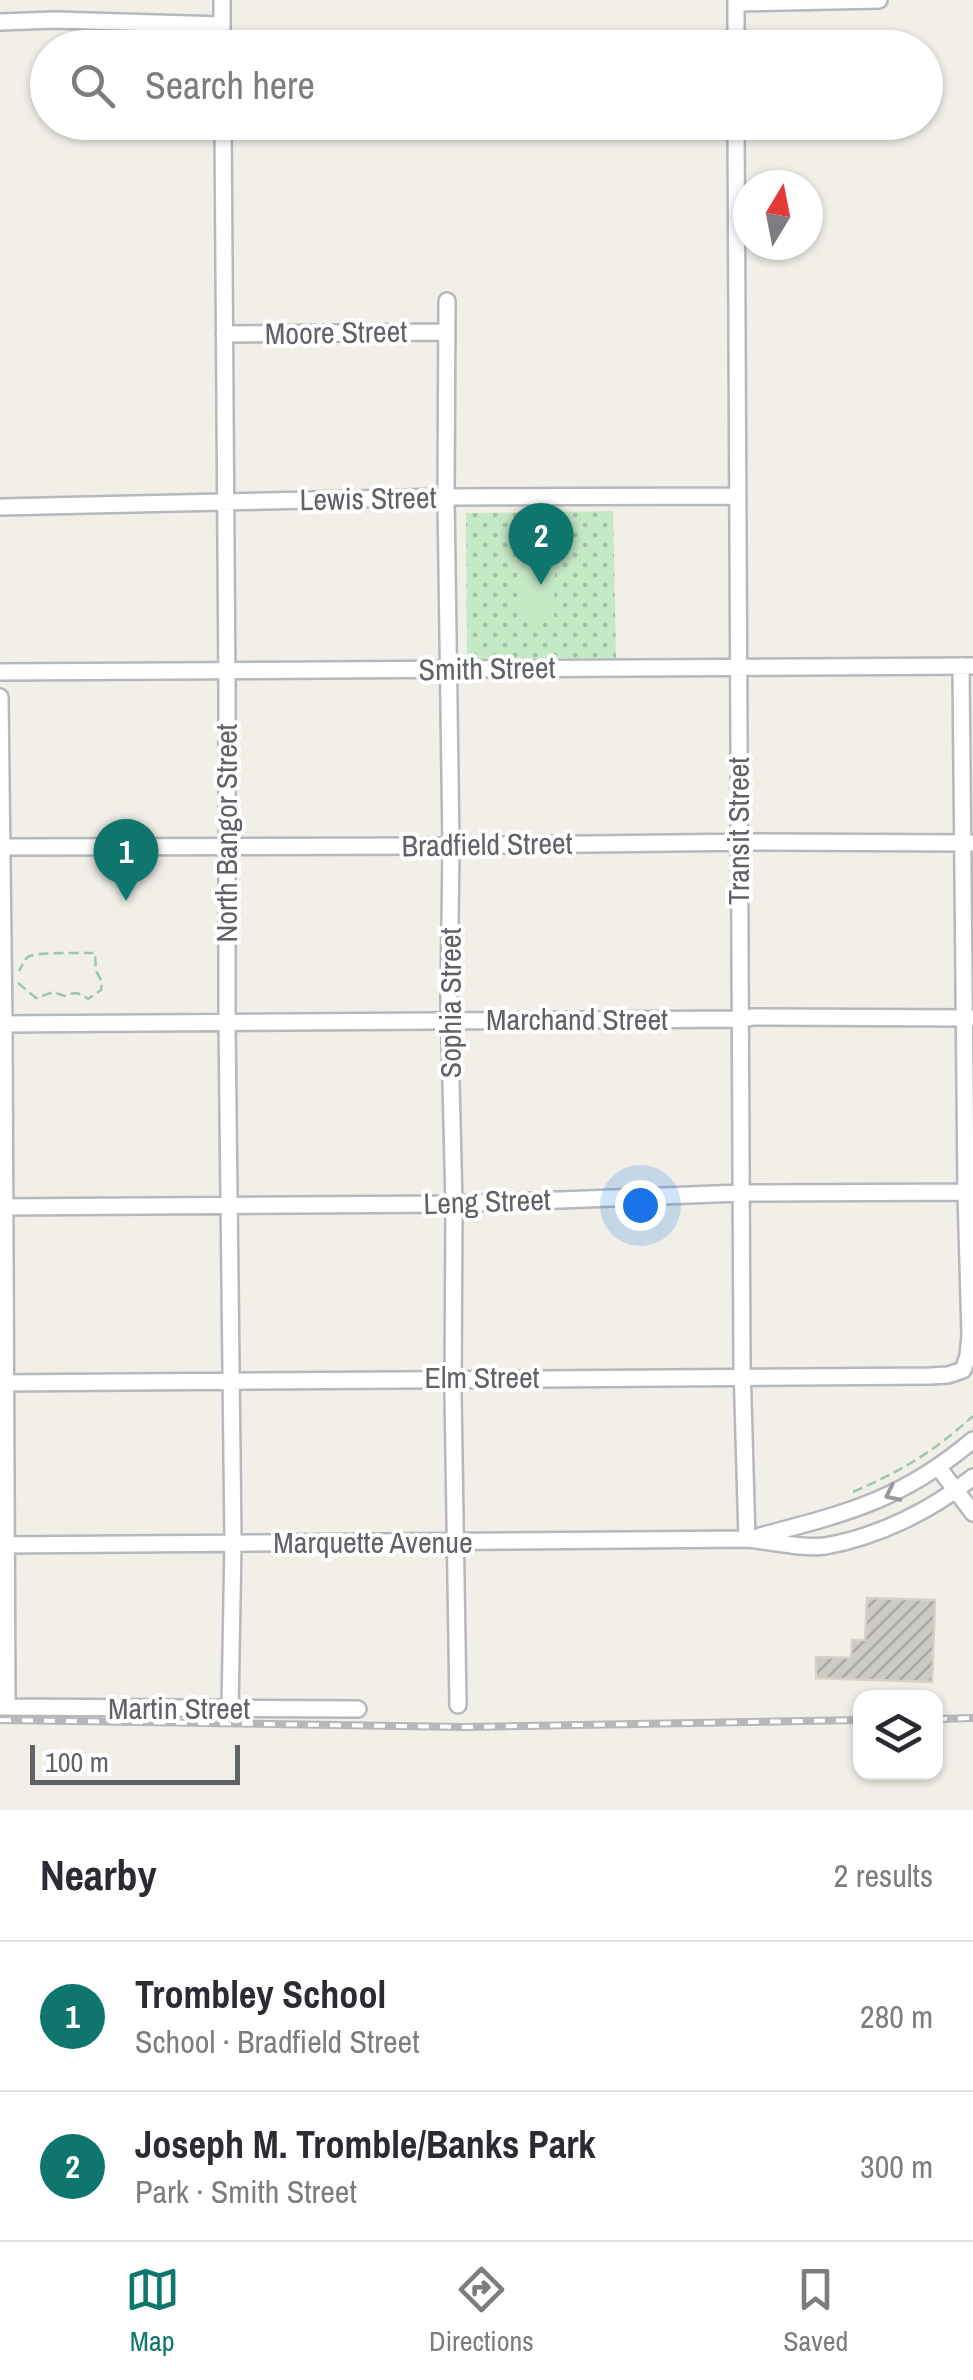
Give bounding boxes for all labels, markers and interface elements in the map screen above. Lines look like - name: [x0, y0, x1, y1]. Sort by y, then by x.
- search box: [30, 30, 943, 140]
- icon: search: [65, 58, 120, 113]
- text: Search here: [145, 60, 315, 111]
- north arrow: [733, 170, 823, 260]
- street label: Moore Street: [265, 311, 408, 353]
- street label: Lewis Street: [299, 477, 437, 519]
- pin: 2: [508, 502, 574, 585]
- street label: Smith Street: [418, 647, 556, 689]
- street label: North Bangor Street: [206, 723, 246, 942]
- street label: Transit Street: [718, 757, 758, 905]
- pin: 1: [94, 818, 158, 901]
- street label: Bradfield Street: [401, 823, 573, 865]
- street label: Sophia Street: [430, 928, 470, 1078]
- street label: Marchand Street: [486, 999, 668, 1039]
- street label: Leng Street: [423, 1179, 551, 1223]
- your location: [615, 1180, 666, 1231]
- street label: Elm Street: [425, 1357, 540, 1397]
- one-way arrow: [885, 1482, 903, 1502]
- street label: Marquette Avenue: [273, 1522, 473, 1562]
- street label: Martin Street: [108, 1688, 250, 1728]
- map controls: [853, 1690, 943, 1780]
- button: layers: [853, 1690, 943, 1780]
- scale bar: [30, 1740, 240, 1784]
- text: 100 m: [45, 1743, 109, 1781]
- text: Nearby: [40, 1847, 157, 1903]
- text: 2 results: [834, 1854, 933, 1897]
- text: Trombley School: [135, 1969, 386, 2020]
- text: 1: [65, 1995, 80, 2038]
- text: 280 m: [860, 1995, 933, 2038]
- text: School · Bradfield Street: [135, 2020, 419, 2063]
- text: Joseph M. Tromble/Banks Park: [135, 2119, 596, 2170]
- text: 2: [65, 2145, 80, 2188]
- text: 300 m: [860, 2145, 933, 2188]
- text: Park · Smith Street: [135, 2170, 357, 2213]
- tab: Map: [125, 2262, 180, 2360]
- tab: Directions: [429, 2262, 534, 2360]
- tab: Saved: [783, 2262, 848, 2360]

